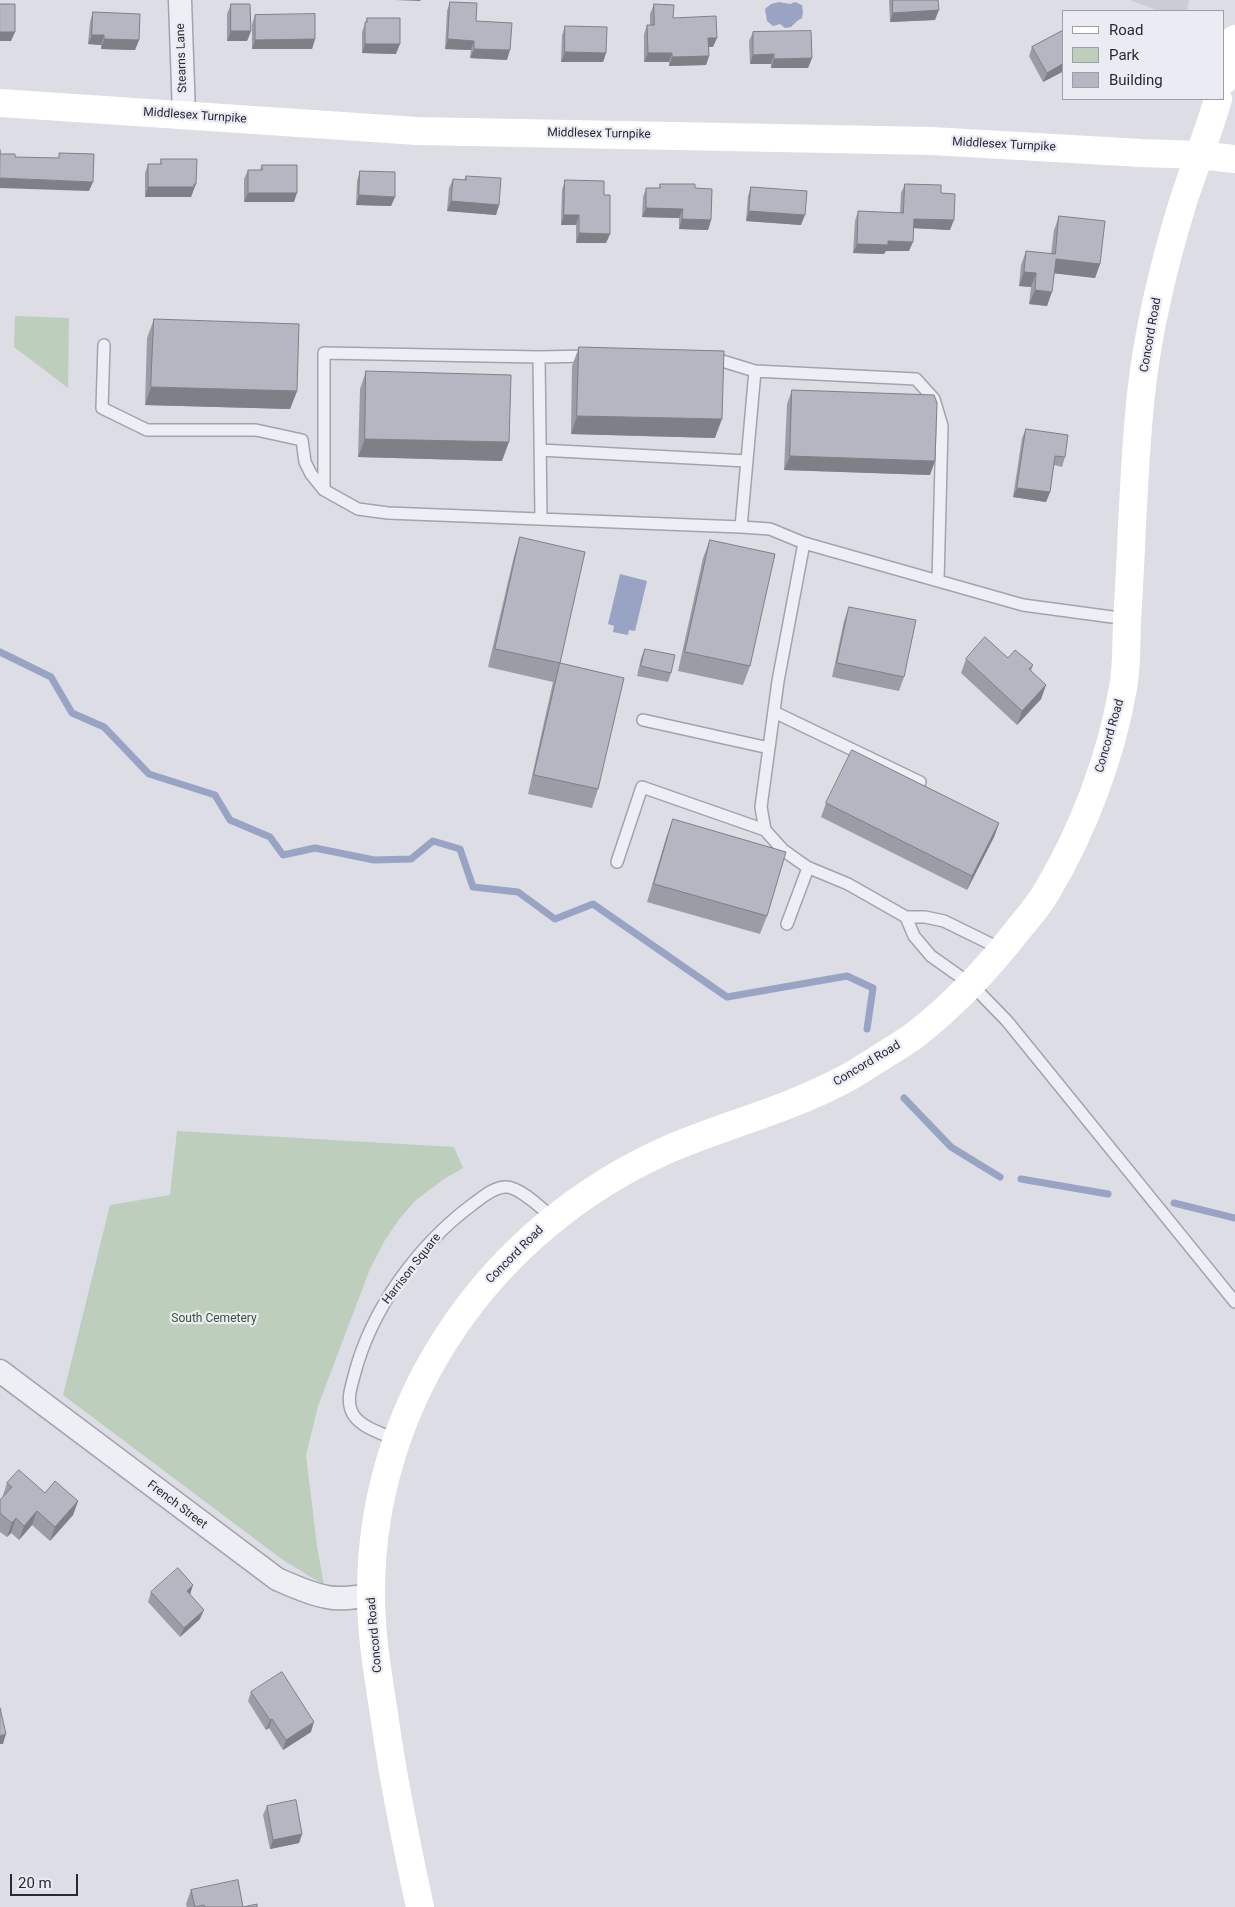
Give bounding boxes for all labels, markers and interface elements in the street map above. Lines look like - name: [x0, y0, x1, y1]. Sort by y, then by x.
- legend: [1062, 10, 1225, 100]
- text: Road: [1109, 21, 1143, 39]
- street label: Stearns Lane: [174, 23, 190, 93]
- text: Park: [1109, 46, 1139, 64]
- text: Building: [1109, 71, 1163, 89]
- street label: Middlesex Turnpike: [143, 105, 247, 127]
- street label: Middlesex Turnpike: [547, 126, 651, 142]
- street label: Middlesex Turnpike: [952, 135, 1056, 155]
- street label: Concord Road: [1137, 297, 1165, 373]
- street label: Concord Road: [1093, 698, 1127, 774]
- street label: Concord Road: [831, 1038, 903, 1090]
- street label: Concord Road: [483, 1223, 547, 1287]
- street label: Harrison Square: [380, 1231, 444, 1307]
- park label: South Cemetery: [171, 1312, 257, 1326]
- street label: French Street: [144, 1478, 210, 1532]
- street label: Concord Road: [365, 1597, 385, 1673]
- scale bar: [12, 1864, 80, 1896]
- text: 20 m: [18, 1874, 52, 1892]

